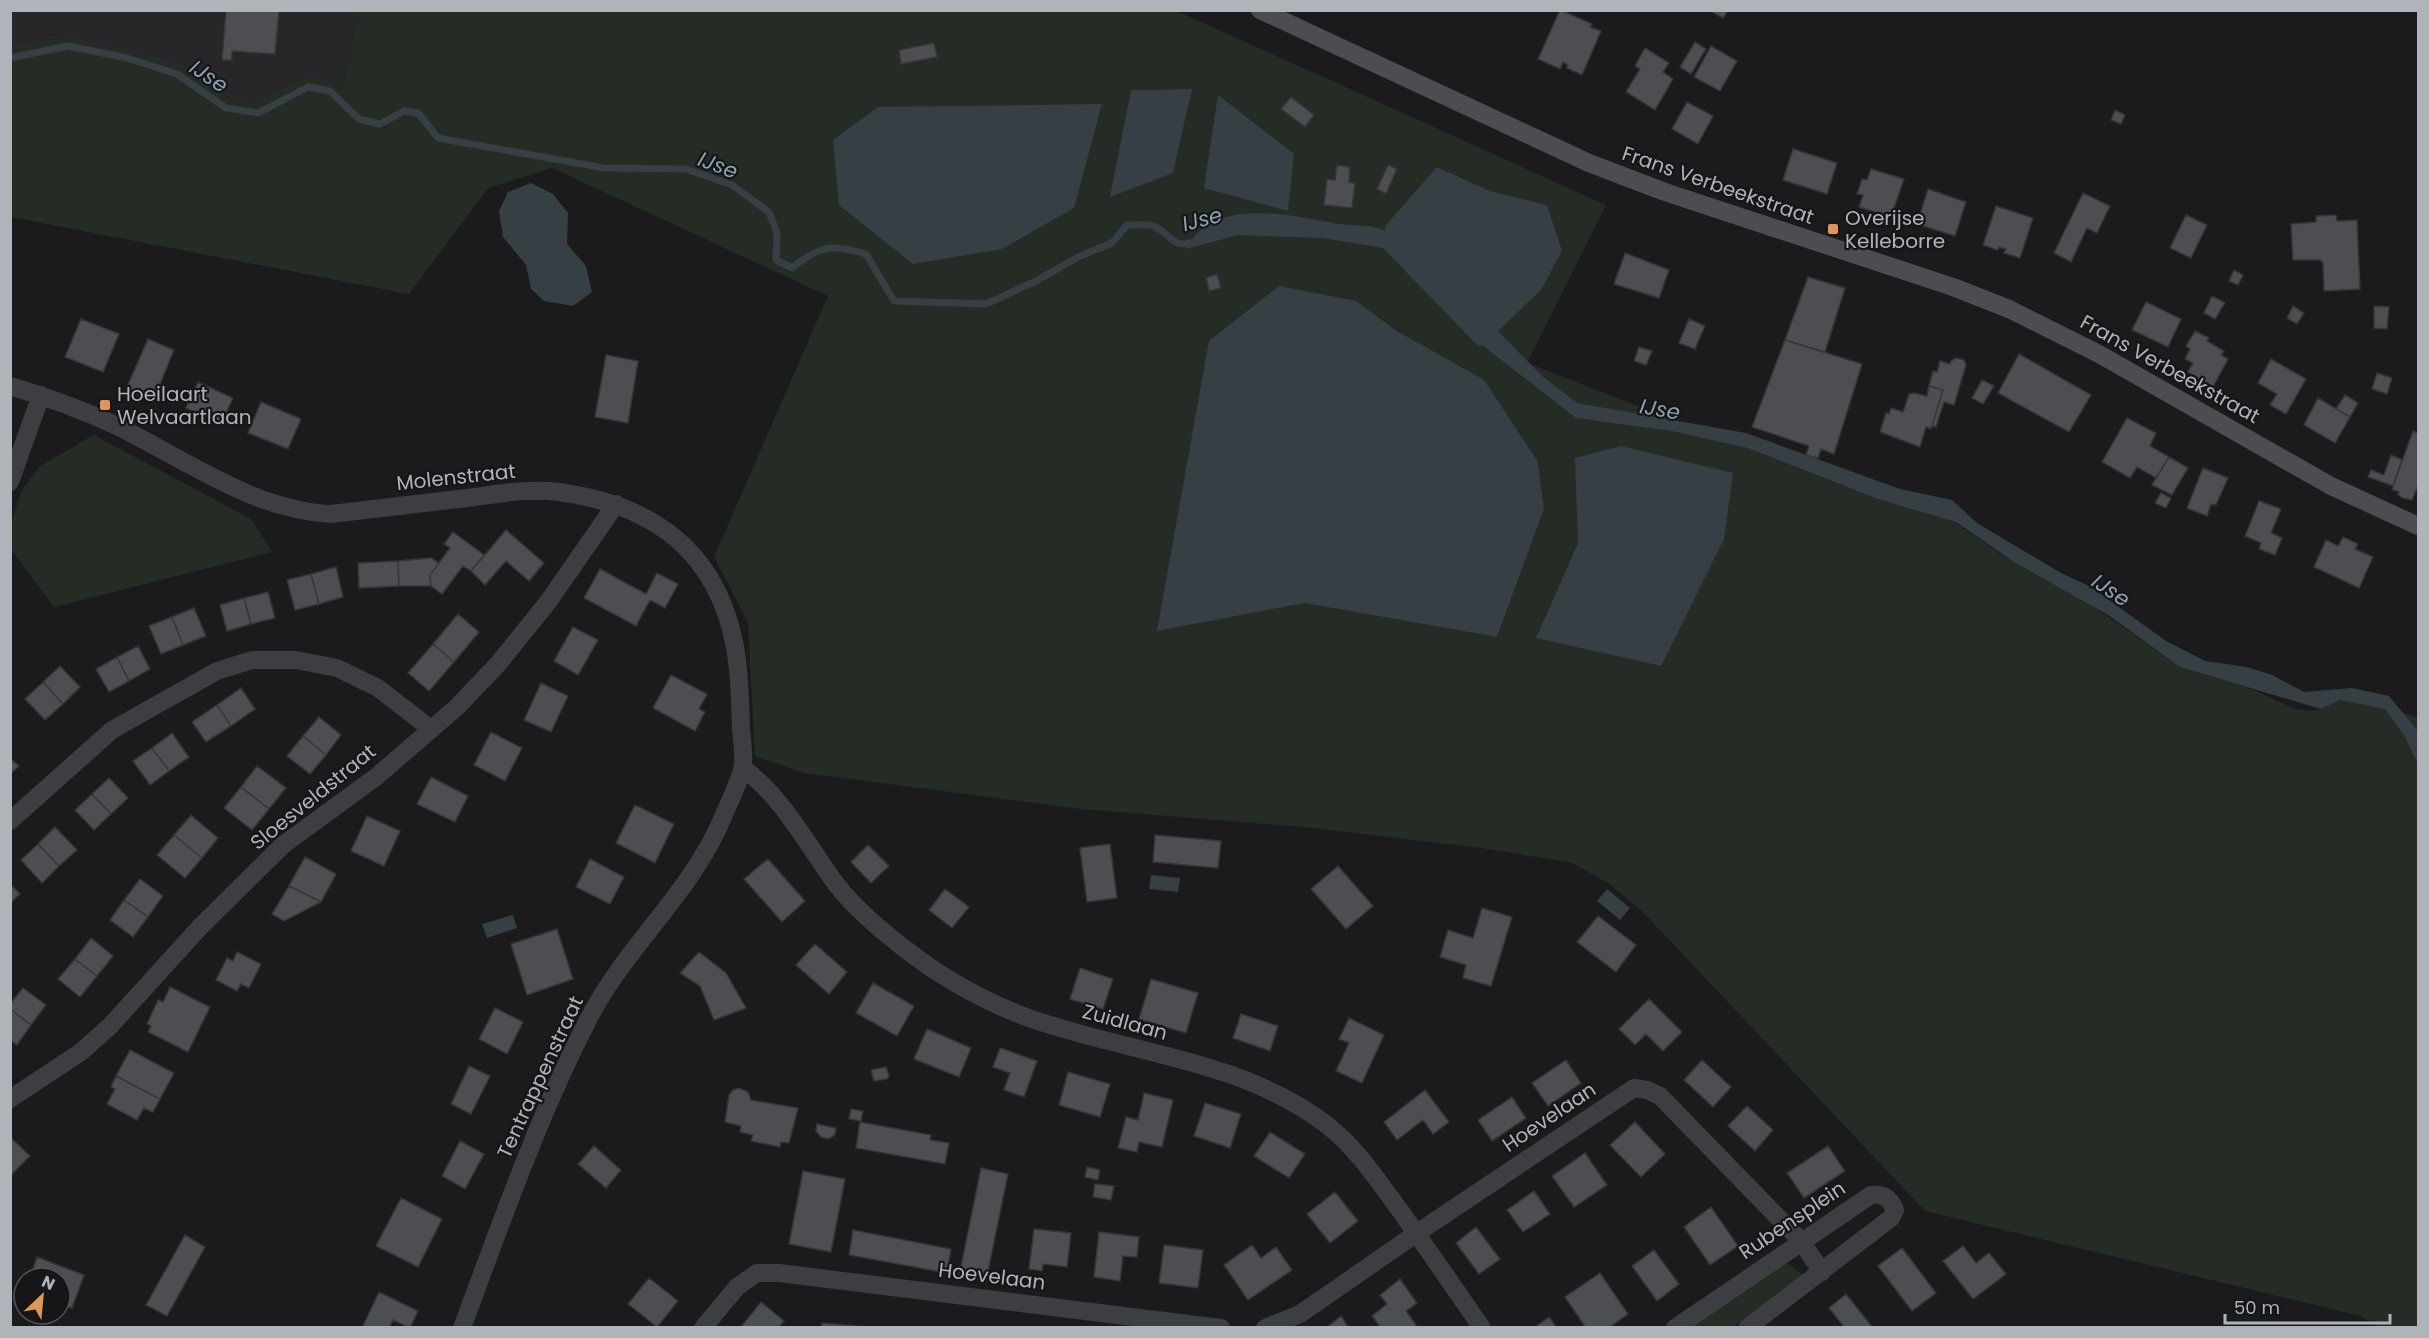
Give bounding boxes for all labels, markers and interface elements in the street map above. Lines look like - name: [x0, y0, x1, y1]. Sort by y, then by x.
- water label: IJse: [184, 53, 234, 99]
- street label: Frans Verbeekstraat: [1618, 139, 1818, 231]
- water label: IJse: [694, 144, 742, 186]
- water label: IJse: [1179, 200, 1225, 238]
- place label: Overijse Kelleborre: [1845, 204, 1945, 255]
- marker: Overijse Kelleborre: [1826, 222, 1840, 236]
- street label: Frans Verbeekstraat: [2075, 308, 2265, 430]
- place label: Hoeilaart Welvaartlaan: [117, 380, 252, 431]
- water label: IJse: [1638, 391, 1682, 427]
- marker: Hoeilaart Welvaartlaan: [98, 398, 112, 412]
- street label: Molenstraat: [395, 457, 517, 497]
- water label: IJse: [2086, 567, 2136, 613]
- street label: Sloesveldstraat: [244, 738, 382, 856]
- street label: Tentrappenstraat: [490, 991, 590, 1163]
- street label: Zuidlaan: [1079, 997, 1171, 1047]
- street label: Hoevelaan: [1497, 1075, 1601, 1159]
- street label: Rubensplein: [1733, 1174, 1851, 1266]
- street label: Hoevelaan: [937, 1256, 1047, 1296]
- north arrow: [12, 1266, 72, 1326]
- text: N: [38, 1270, 59, 1296]
- scale bar: [2225, 1287, 2390, 1325]
- text: 50 m: [2234, 1295, 2280, 1320]

